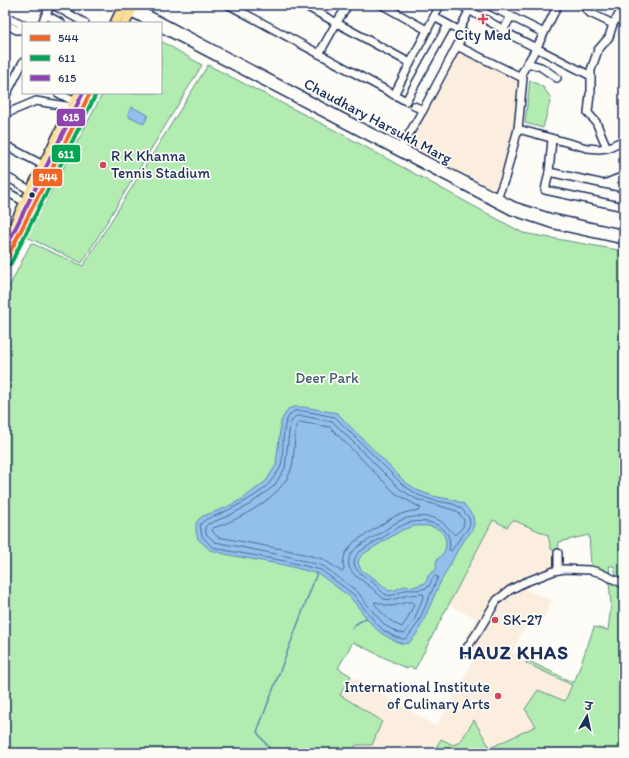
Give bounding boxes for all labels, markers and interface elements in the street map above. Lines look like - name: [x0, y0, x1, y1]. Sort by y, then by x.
- marker: City Med: [477, 13, 489, 25]
- legend: [22, 22, 162, 94]
- place label: City Med: [455, 26, 511, 44]
- text: 544: [58, 31, 79, 45]
- text: 611: [58, 51, 76, 65]
- text: 615: [58, 71, 76, 85]
- street label: Chaudhary Harsukh Marg: [301, 74, 455, 168]
- line badge: 615: [56, 108, 86, 127]
- text: 615: [63, 111, 80, 124]
- line badge: 611: [51, 144, 81, 163]
- place label: R K Khanna Tennis Stadium: [111, 147, 210, 182]
- text: 611: [58, 148, 75, 161]
- marker: R K Khanna Tennis Stadium: [98, 160, 108, 170]
- line badge: 544: [32, 168, 63, 187]
- text: 544: [39, 171, 58, 184]
- unlabelled marker: [27, 190, 37, 200]
- park label: Deer Park: [295, 369, 359, 387]
- place label: SK-27: [503, 611, 543, 629]
- marker: SK-27: [490, 615, 500, 625]
- district label: HAUZ KHAS: [459, 641, 569, 664]
- place label: International Institute of Culinary Arts: [344, 678, 490, 713]
- marker: International Institute of Culinary Arts: [493, 691, 503, 701]
- north arrow: [567, 696, 607, 736]
- text: उ: [583, 699, 595, 714]

